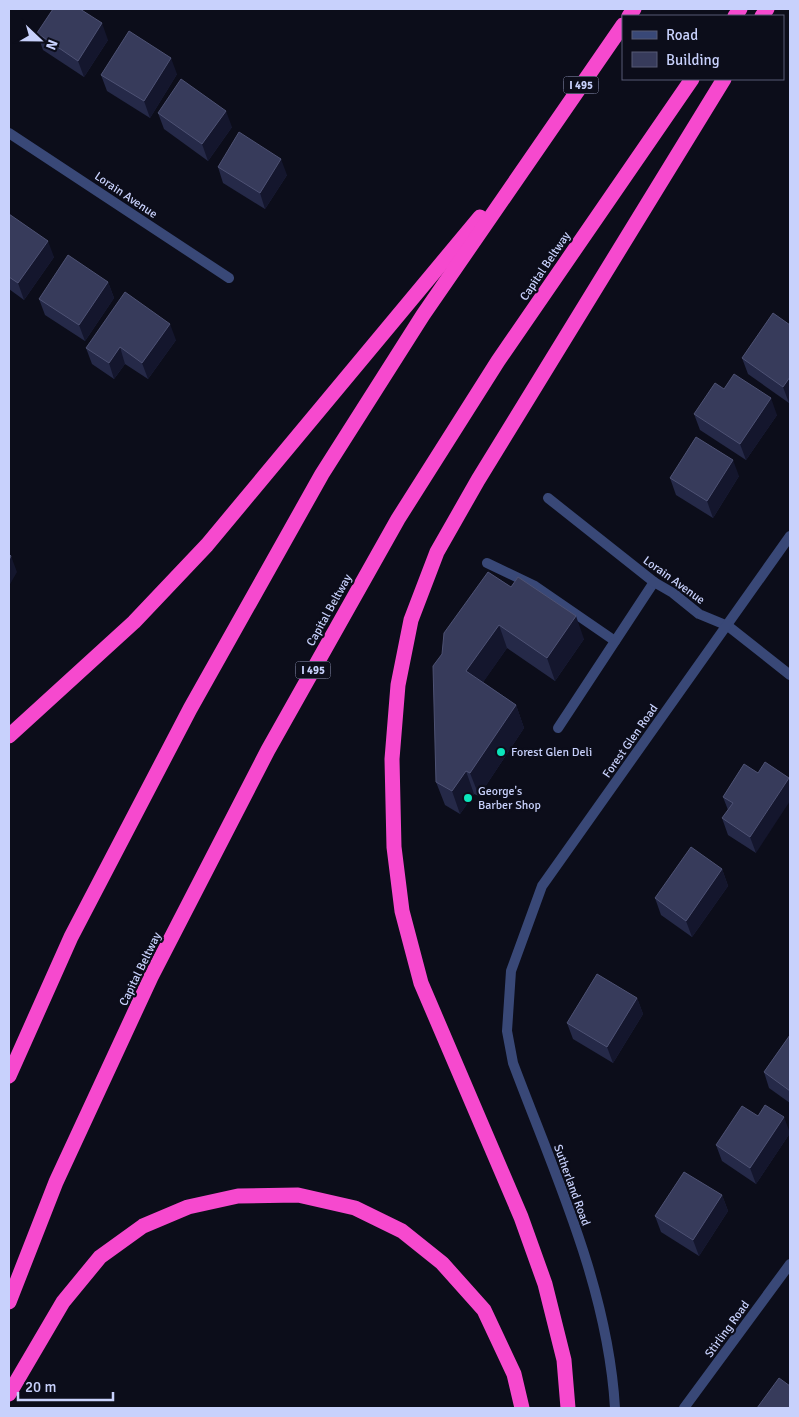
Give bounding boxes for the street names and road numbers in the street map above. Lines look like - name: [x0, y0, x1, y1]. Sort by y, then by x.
- road number: I 495: [564, 76, 598, 94]
- street label: Lorain Avenue: [91, 169, 160, 222]
- street label: Capital Beltway: [517, 229, 574, 304]
- street label: Lorain Avenue: [640, 553, 707, 608]
- street label: Capital Beltway: [303, 571, 356, 649]
- road number: I 495: [296, 662, 330, 678]
- street label: Forest Glen Road: [599, 702, 661, 781]
- street label: Capital Beltway: [116, 930, 165, 1009]
- street label: Sutherland Road: [550, 1143, 593, 1228]
- street label: Stirling Road: [702, 1298, 753, 1361]

